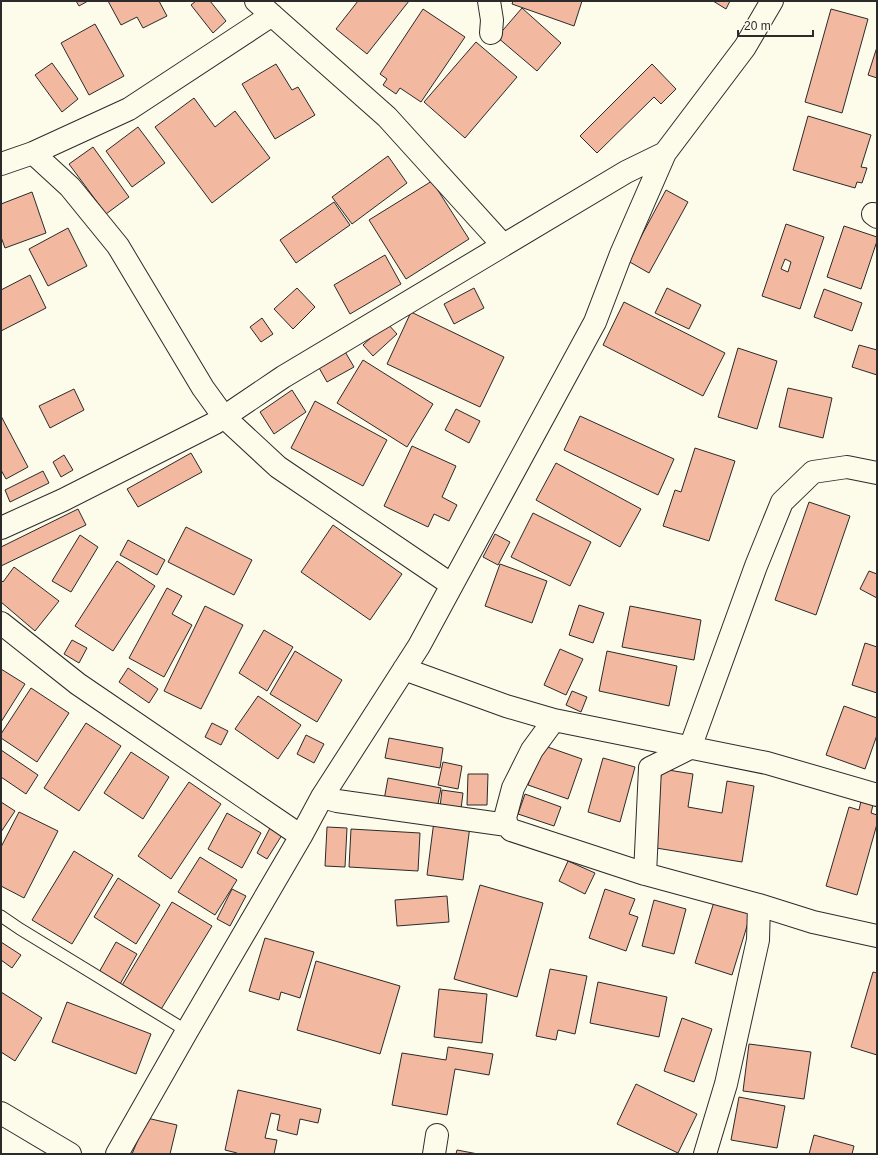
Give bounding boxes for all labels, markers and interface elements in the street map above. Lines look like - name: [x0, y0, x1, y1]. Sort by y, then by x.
- scale bar: [738, 12, 813, 38]
- text: 20 m: [744, 19, 771, 33]

